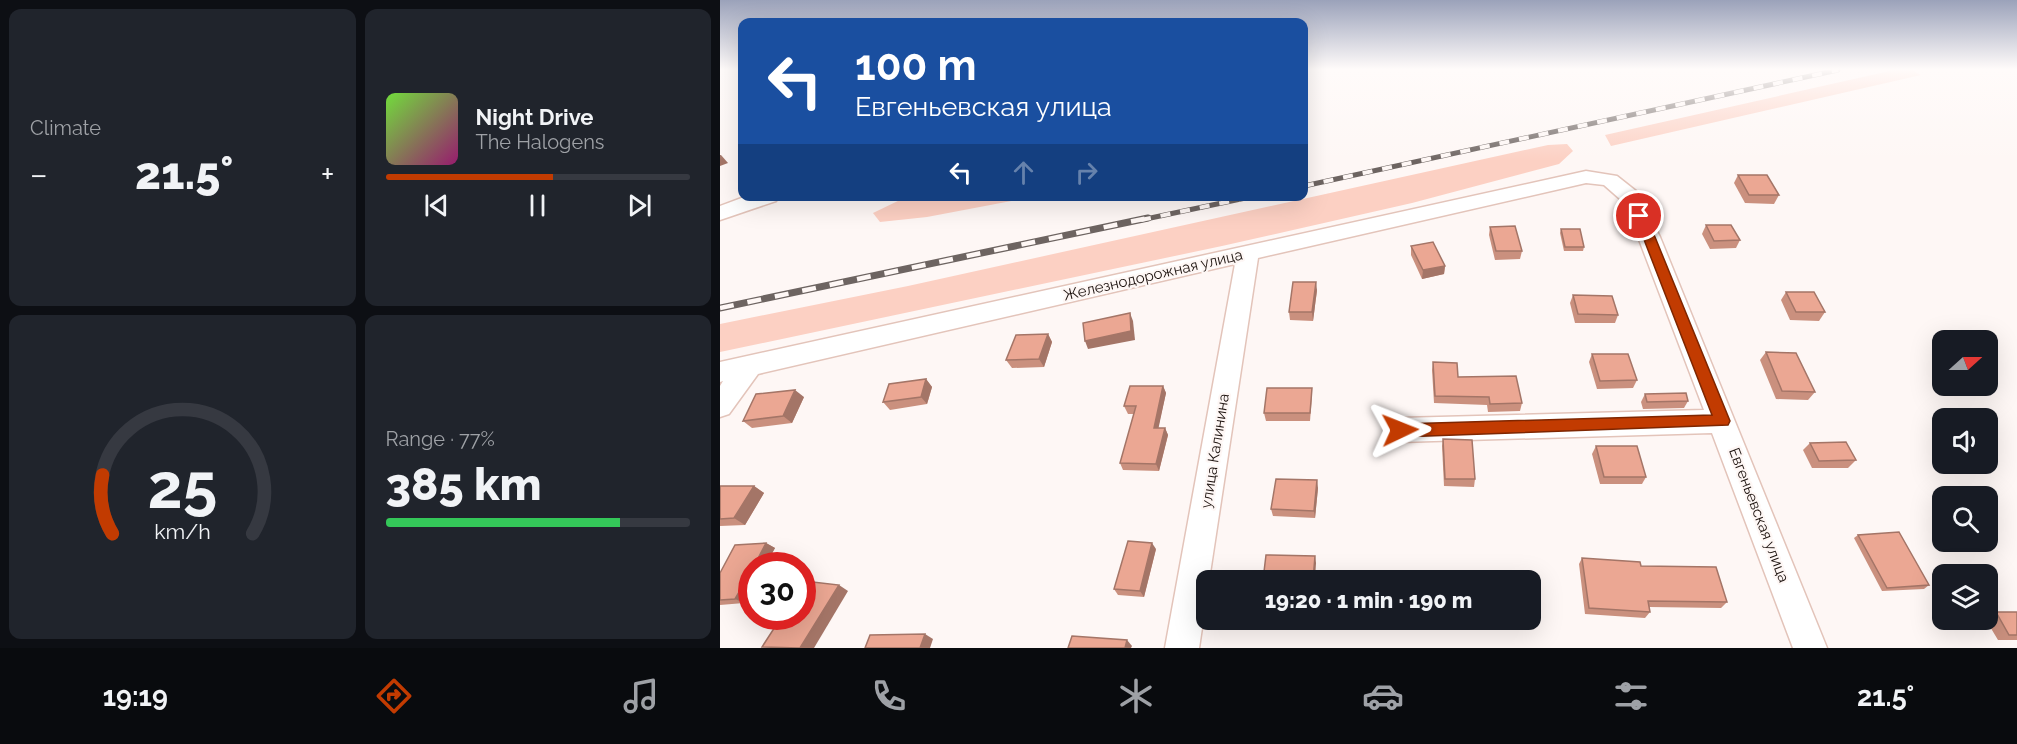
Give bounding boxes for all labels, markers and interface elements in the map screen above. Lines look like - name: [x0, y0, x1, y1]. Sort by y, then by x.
- text: 100 m: [855, 41, 977, 90]
- icon: left: [756, 42, 834, 120]
- text: Евгеньевская улица: [855, 91, 1112, 122]
- text: Night Drive: [476, 104, 594, 130]
- text: Climate: [30, 116, 101, 140]
- text: The Halogens: [476, 130, 605, 154]
- text: 21.5°: [135, 147, 234, 200]
- text: −: [30, 155, 48, 194]
- text: +: [321, 155, 334, 194]
- icon: left: [944, 156, 977, 189]
- icon: ahead: [1007, 156, 1040, 189]
- icon: right: [1070, 156, 1103, 189]
- icon: previous: [420, 189, 453, 222]
- icon: pause: [521, 189, 554, 222]
- icon: next: [623, 189, 656, 222]
- pin: [1613, 190, 1664, 241]
- icon: arrive: [1622, 199, 1655, 232]
- street label: Железнодорожная улица: [1062, 246, 1244, 304]
- north arrow: [1932, 330, 1998, 396]
- map controls: [1932, 330, 1998, 630]
- street label: улица Калинина: [1197, 392, 1233, 510]
- position arrow: [1368, 398, 1432, 462]
- button: sound: [1932, 408, 1998, 474]
- text: Range · 77%: [386, 427, 495, 451]
- street label: Евгеньевская улица: [1725, 445, 1793, 585]
- text: 25: [147, 449, 217, 523]
- text: 385 km: [386, 458, 542, 511]
- button: search: [1932, 486, 1998, 552]
- text: km/h: [154, 519, 211, 544]
- speed limit sign: 30: [738, 552, 816, 630]
- button: layers: [1932, 564, 1998, 630]
- text: 19:20 · 1 min · 190 m: [1265, 587, 1472, 613]
- icon: directions: [373, 675, 415, 717]
- icon: music: [620, 675, 662, 717]
- icon: phone: [868, 675, 910, 717]
- icon: climate: [1115, 675, 1157, 717]
- icon: car: [1362, 675, 1404, 717]
- icon: filters: [1610, 675, 1652, 717]
- text: 19:19: [103, 681, 168, 712]
- text: 21.5°: [1857, 681, 1914, 712]

